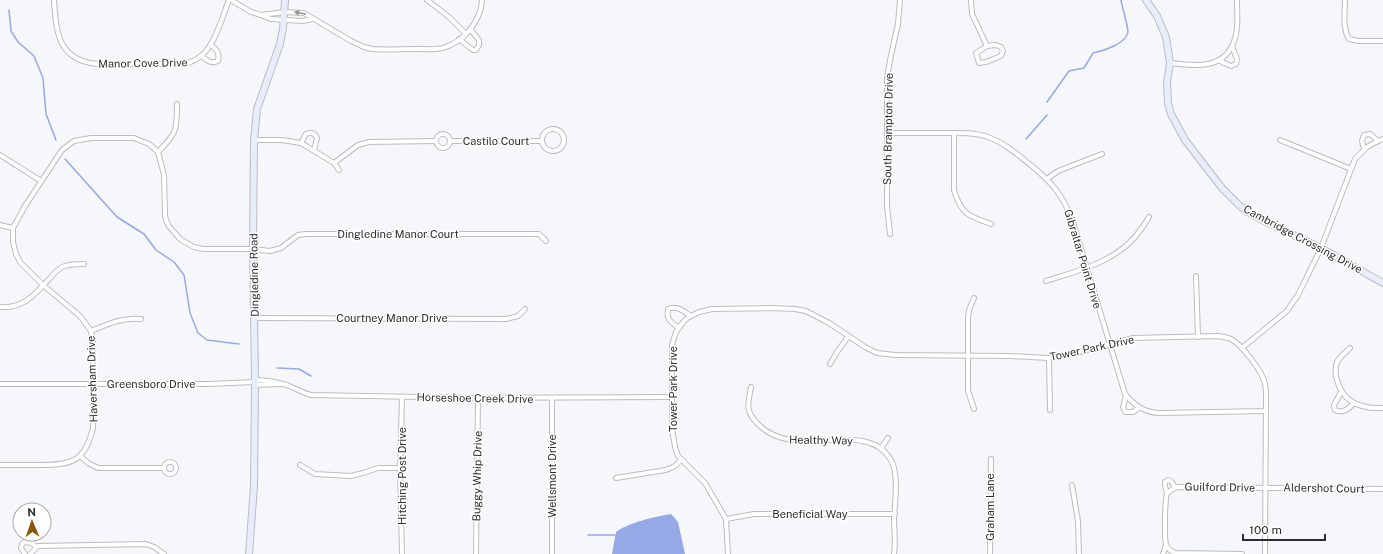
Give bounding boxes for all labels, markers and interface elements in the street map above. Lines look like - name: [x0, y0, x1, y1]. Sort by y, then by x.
- one-way arrow: [294, 9, 306, 15]
- street label: Manor Cove Drive: [98, 56, 188, 70]
- street label: South Brampton Drive: [881, 73, 895, 185]
- street label: Castilo Court: [463, 135, 529, 147]
- street label: Cambridge Crossing Drive: [1242, 203, 1364, 275]
- street label: Gibraltar Point Drive: [1062, 208, 1104, 310]
- street label: Dingledine Manor Court: [337, 228, 459, 240]
- street label: Dingledine Road: [247, 233, 261, 317]
- street label: Courtney Manor Drive: [336, 312, 448, 324]
- street label: Tower Park Drive: [1049, 333, 1135, 363]
- street label: Haversham Drive: [84, 335, 100, 423]
- street label: Tower Park Drive: [667, 346, 679, 432]
- street label: Greensboro Drive: [107, 378, 195, 390]
- street label: Horseshoe Creek Drive: [416, 391, 534, 405]
- street label: Hitching Post Drive: [396, 427, 408, 525]
- street label: Buggy Whip Drive: [470, 431, 484, 521]
- street label: Healthy Way: [789, 433, 853, 447]
- street label: Wellsmont Drive: [546, 434, 558, 518]
- street label: Graham Lane: [984, 473, 996, 541]
- street label: Guilford Drive: [1185, 480, 1255, 494]
- street label: Aldershot Court: [1283, 481, 1365, 495]
- north arrow: [12, 502, 52, 542]
- text: N: [27, 506, 36, 518]
- street label: Beneficial Way: [772, 508, 848, 520]
- scale bar: [1243, 516, 1325, 542]
- text: 100 m: [1249, 523, 1282, 537]

